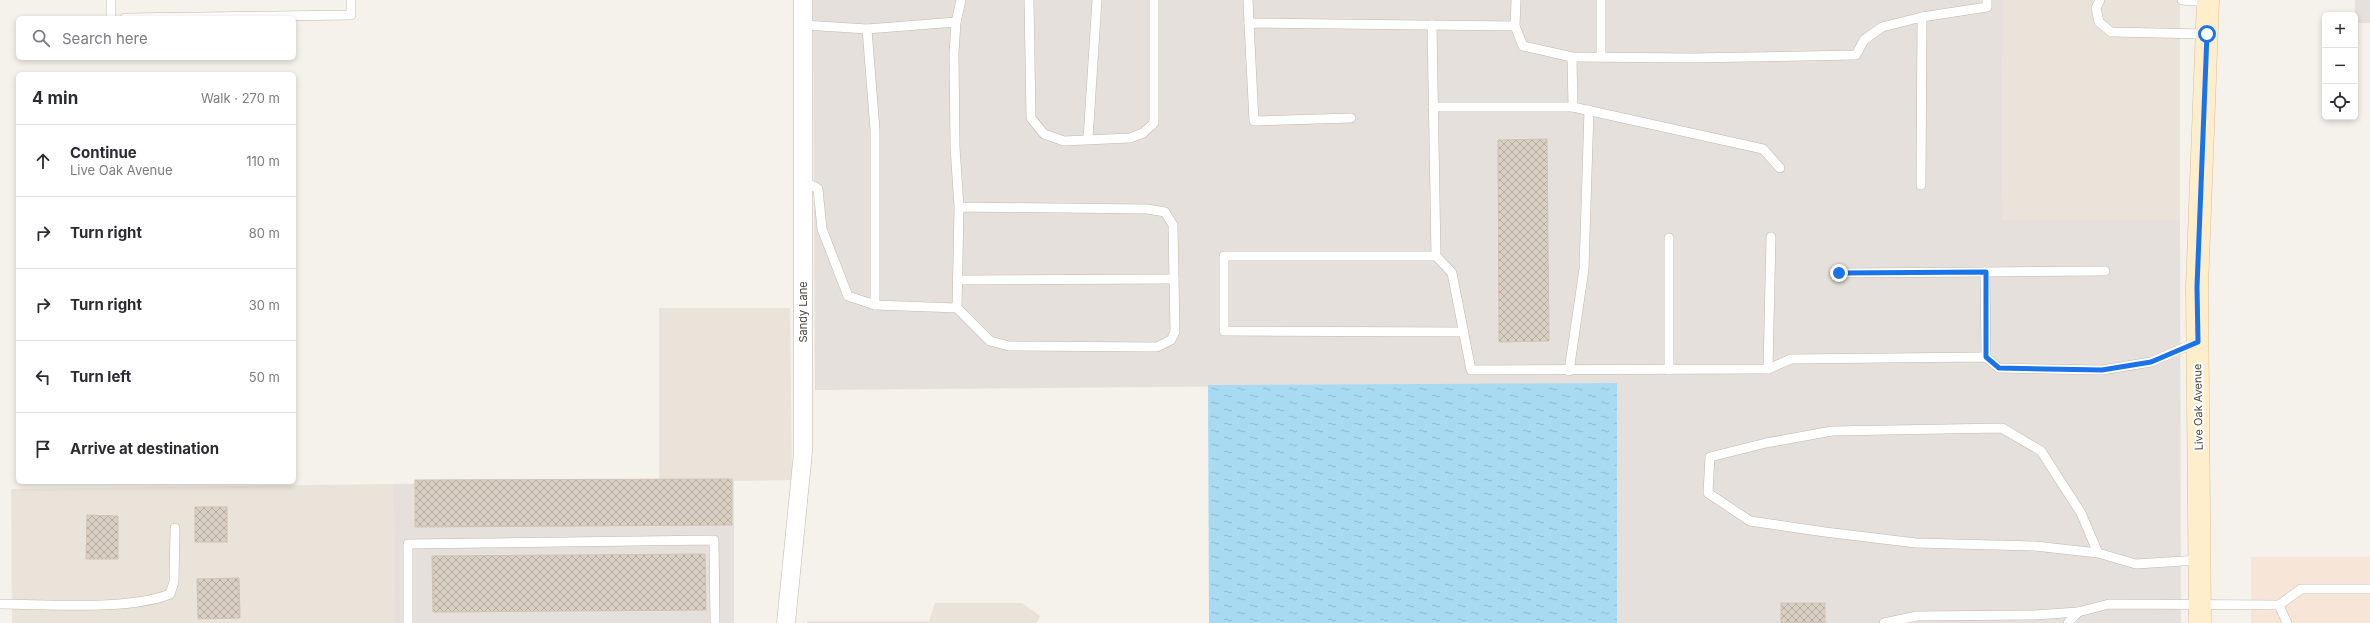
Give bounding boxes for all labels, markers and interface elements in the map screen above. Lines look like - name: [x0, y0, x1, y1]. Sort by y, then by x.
- map controls: [2322, 12, 2358, 120]
- button: +: [2322, 12, 2358, 48]
- search box: [16, 16, 296, 60]
- route start: [2198, 25, 2216, 43]
- icon: search: [30, 27, 52, 49]
- text: Search here: [62, 29, 148, 48]
- button: −: [2322, 48, 2358, 84]
- button: locate: [2322, 84, 2358, 120]
- text: 4 min: [32, 88, 78, 108]
- text: Walk · 270 m: [201, 90, 280, 106]
- text: Continue: [70, 143, 137, 162]
- icon: ahead: [32, 150, 54, 172]
- text: 110 m: [246, 153, 280, 169]
- text: Live Oak Avenue: [70, 162, 172, 178]
- icon: right: [32, 222, 54, 244]
- text: Turn right: [70, 223, 142, 242]
- text: 80 m: [249, 225, 280, 241]
- route end: [1830, 264, 1848, 282]
- street label: Sandy Lane: [796, 281, 810, 343]
- icon: right: [32, 294, 54, 316]
- text: Turn right: [70, 295, 142, 314]
- text: 30 m: [249, 297, 280, 313]
- street label: Live Oak Avenue: [2190, 364, 2206, 450]
- icon: left: [32, 366, 54, 388]
- text: Turn left: [70, 367, 131, 386]
- text: 50 m: [249, 369, 280, 385]
- icon: arrive: [32, 438, 54, 460]
- text: Arrive at destination: [70, 439, 219, 458]

